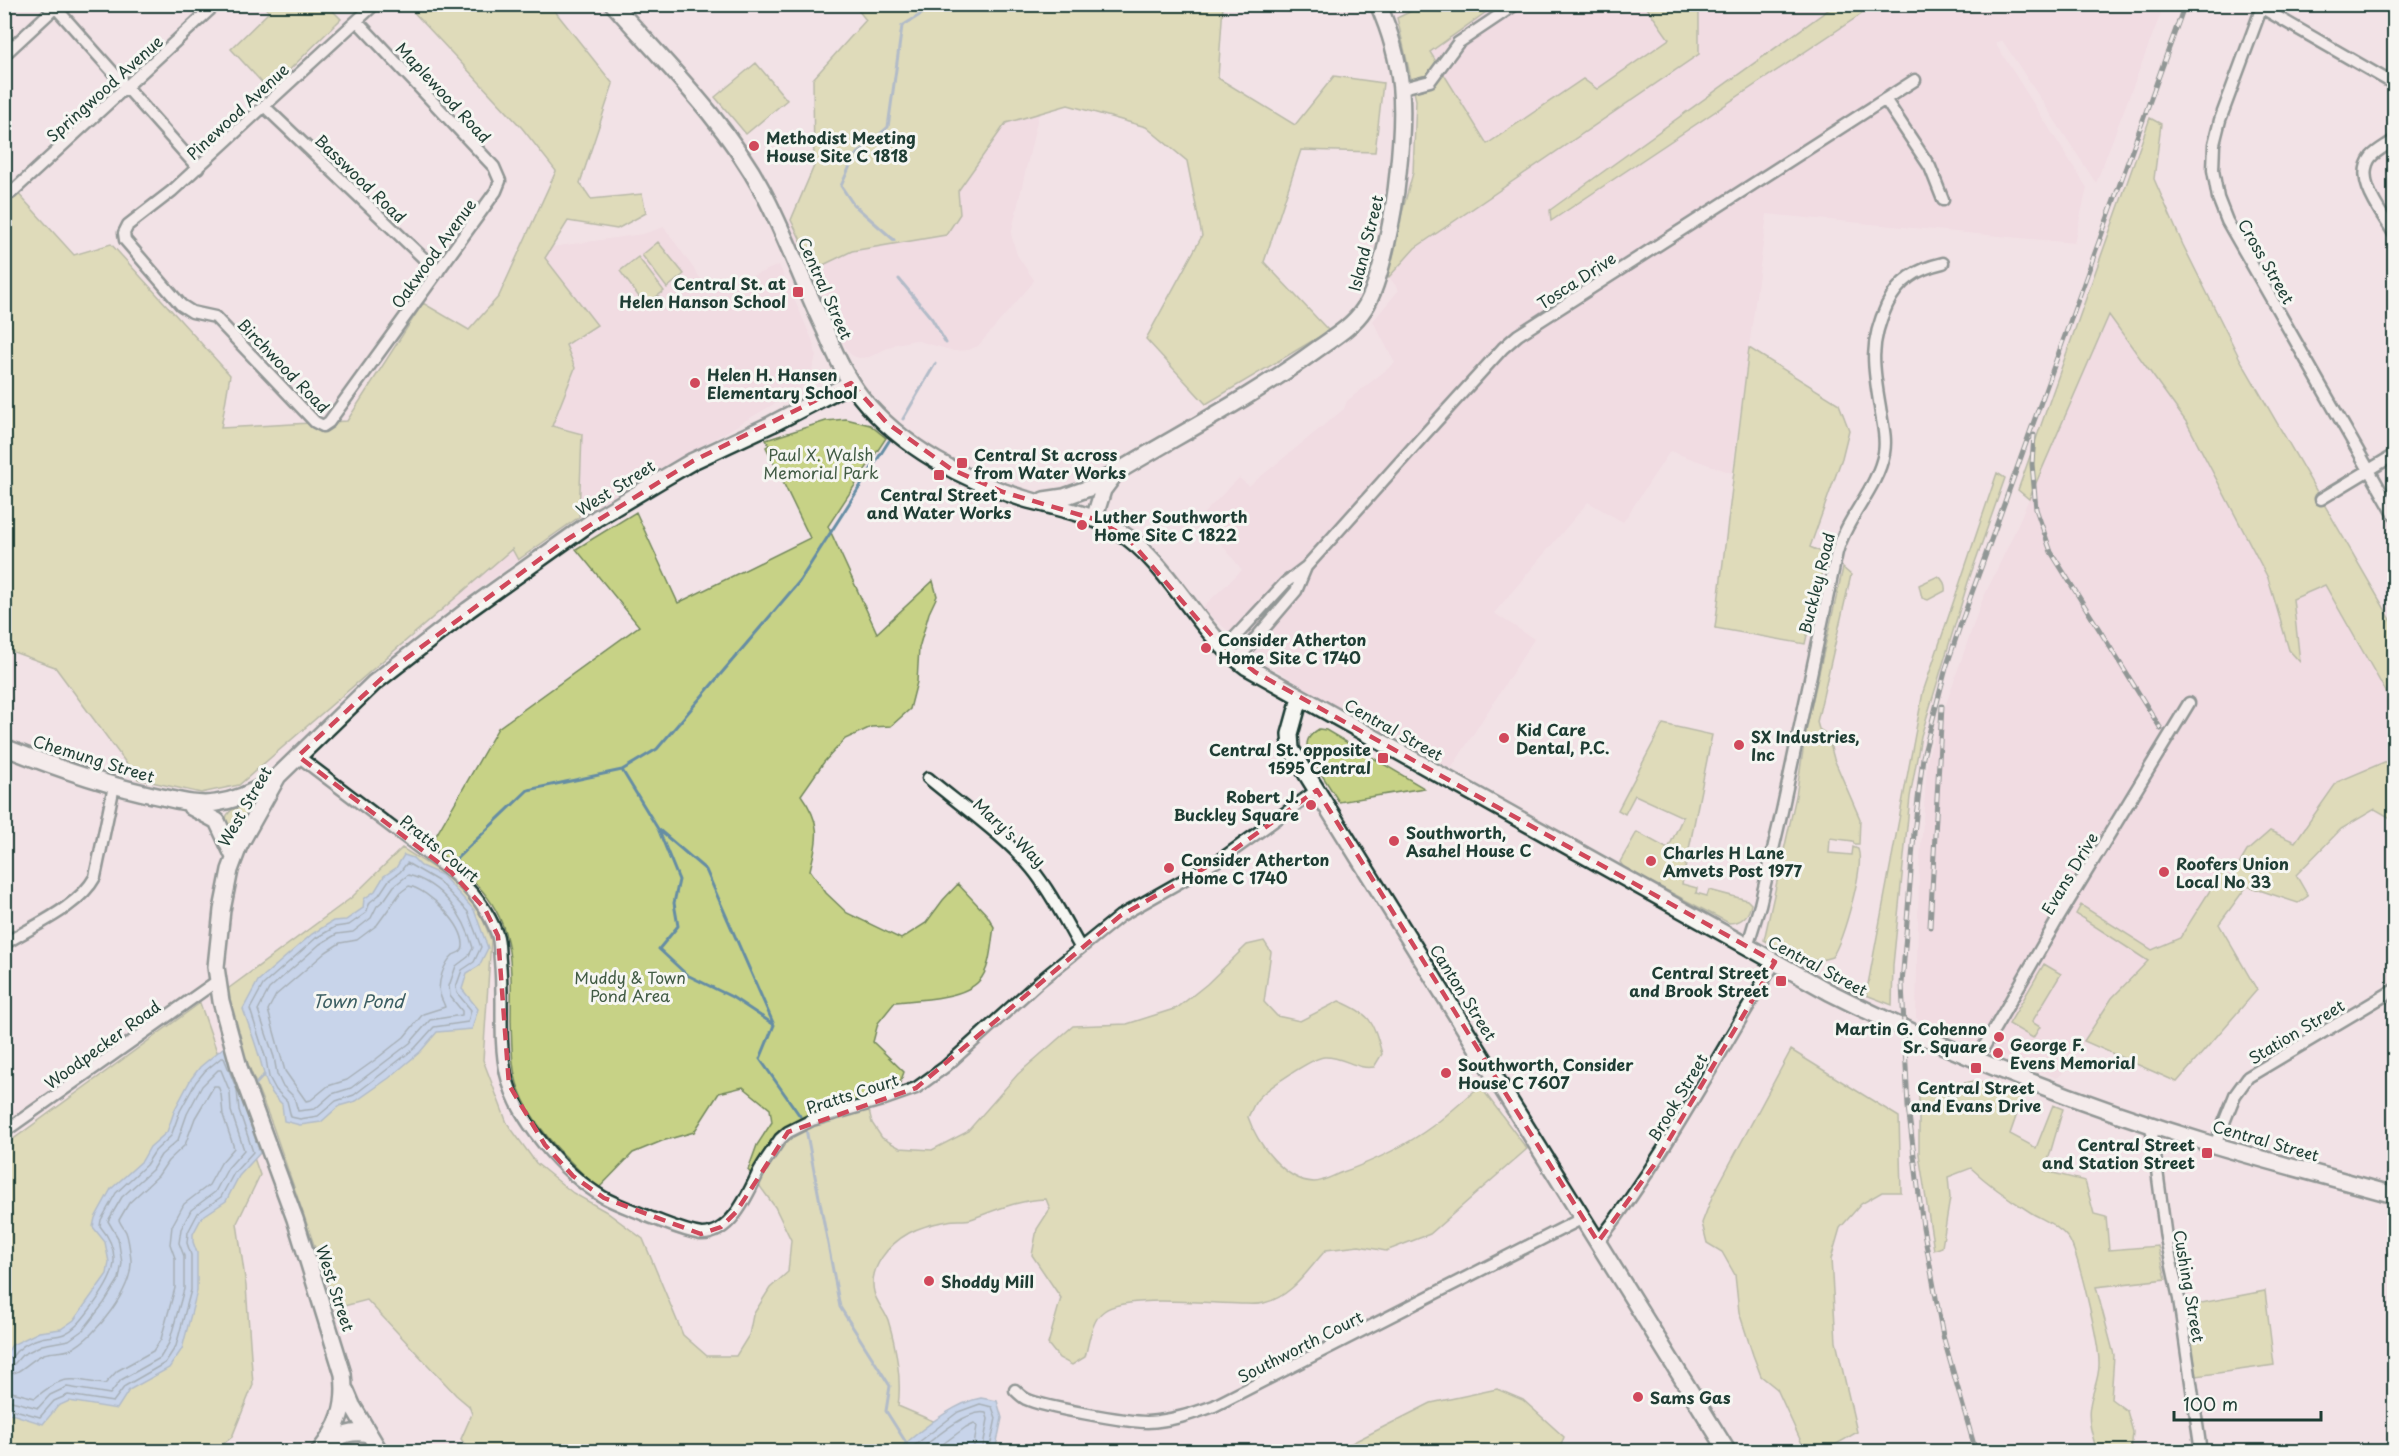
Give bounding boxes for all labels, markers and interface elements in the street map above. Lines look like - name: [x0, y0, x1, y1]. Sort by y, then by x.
- street label: Springwood Avenue: [40, 29, 168, 147]
- street label: Maplewood Road: [391, 36, 497, 148]
- street label: Pinewood Avenue: [181, 57, 294, 165]
- place label: Methodist Meeting House Site C 1818: [766, 125, 916, 167]
- street label: Basswood Road: [310, 128, 412, 228]
- marker: Methodist Meeting House Site C 1818: [747, 139, 761, 153]
- street label: Island Street: [1341, 192, 1389, 294]
- street label: Oakwood Avenue: [385, 193, 481, 313]
- street label: Cross Street: [2233, 214, 2301, 308]
- street label: Central Street: [793, 233, 859, 343]
- street label: Tosca Drive: [1532, 245, 1620, 315]
- place label: Central St. at Helen Hanson School: [619, 271, 786, 313]
- marker: Central St. at Helen Hanson School: [791, 285, 805, 299]
- street label: Birchwood Road: [232, 312, 336, 418]
- place label: Helen H. Hansen Elementary School: [707, 362, 858, 404]
- marker: Helen H. Hansen Elementary School: [688, 376, 702, 390]
- park label: Paul X. Walsh Memorial Park: [763, 442, 879, 484]
- place label: Central St across from Water Works: [974, 442, 1126, 484]
- street label: West Street: [571, 453, 660, 521]
- marker: Central St across from Water Works: [955, 456, 969, 470]
- marker: Central Street and Water Works: [932, 468, 946, 482]
- place label: Central Street and Water Works: [867, 482, 1012, 524]
- place label: Luther Southworth Home Site C 1822: [1094, 504, 1248, 546]
- marker: Luther Southworth Home Site C 1822: [1075, 518, 1089, 532]
- street label: Buckley Road: [1792, 530, 1840, 636]
- place label: Consider Atherton Home Site C 1740: [1218, 627, 1366, 669]
- marker: Consider Atherton Home Site C 1740: [1199, 641, 1213, 655]
- street label: Central Street: [1340, 692, 1448, 766]
- place label: Kid Care Dental, P.C.: [1516, 717, 1609, 759]
- place label: SX Industries, Inc: [1751, 724, 1860, 766]
- street label: Chemung Street: [30, 728, 158, 788]
- marker: Kid Care Dental, P.C.: [1497, 731, 1511, 745]
- place label: Central St. opposite 1595 Central: [1209, 737, 1371, 779]
- marker: SX Industries, Inc: [1732, 738, 1746, 752]
- marker: Central St. opposite 1595 Central: [1376, 751, 1390, 765]
- street label: West Street: [211, 761, 277, 851]
- place label: Robert J. Buckley Square: [1173, 784, 1299, 826]
- street label: Mary's Way: [968, 792, 1052, 872]
- marker: Robert J. Buckley Square: [1304, 798, 1318, 812]
- street label: Pratts Court: [395, 809, 485, 888]
- place label: Southworth, Asahel House C: [1406, 820, 1532, 862]
- street label: Evans Drive: [2035, 827, 2103, 919]
- marker: Southworth, Asahel House C: [1387, 834, 1401, 848]
- place label: Charles H Lane Amvets Post 1977: [1663, 840, 1803, 882]
- place label: Consider Atherton Home C 1740: [1181, 847, 1329, 889]
- place label: Roofers Union Local No 33: [2176, 851, 2289, 893]
- marker: Charles H Lane Amvets Post 1977: [1644, 854, 1658, 868]
- marker: Consider Atherton Home C 1740: [1162, 861, 1176, 875]
- marker: Roofers Union Local No 33: [2157, 865, 2171, 879]
- street label: Central Street: [1764, 929, 1872, 1002]
- street label: Canton Street: [1425, 939, 1504, 1045]
- place label: Central Street and Brook Street: [1629, 960, 1769, 1002]
- park label: Muddy & Town Pond Area: [574, 965, 686, 1007]
- marker: Central Street and Brook Street: [1774, 974, 1788, 988]
- water label: Town Pond: [312, 987, 407, 1014]
- street label: Station Street: [2243, 993, 2349, 1069]
- street label: Woodpecker Road: [39, 994, 165, 1094]
- place label: Martin G. Cohenno Sr. Square: [1835, 1016, 1987, 1058]
- marker: Martin G. Cohenno Sr. Square: [1992, 1030, 2006, 1044]
- place label: George F. Evens Memorial: [2010, 1032, 2136, 1074]
- marker: George F. Evens Memorial: [1991, 1046, 2005, 1060]
- street label: Brook Street: [1641, 1048, 1713, 1146]
- place label: Southworth, Consider House C 7607: [1458, 1052, 1634, 1094]
- marker: Central Street and Evans Drive: [1969, 1061, 1983, 1075]
- marker: Southworth, Consider House C 7607: [1439, 1066, 1453, 1080]
- street label: Pratts Court: [803, 1067, 902, 1119]
- place label: Central Street and Evans Drive: [1911, 1075, 2042, 1117]
- street label: Central Street: [2210, 1113, 2322, 1167]
- place label: Central Street and Station Street: [2042, 1132, 2195, 1174]
- marker: Central Street and Station Street: [2200, 1146, 2214, 1160]
- street label: Cushing Street: [2168, 1228, 2212, 1345]
- street label: West Street: [311, 1242, 361, 1335]
- place label: Shoddy Mill: [941, 1269, 1034, 1293]
- marker: Shoddy Mill: [922, 1274, 936, 1288]
- street label: Southworth Court: [1233, 1304, 1367, 1388]
- scale bar: [2174, 1384, 2321, 1422]
- place label: Sams Gas: [1650, 1385, 1731, 1409]
- marker: Sams Gas: [1631, 1390, 1645, 1404]
- text: 100 m: [2183, 1390, 2238, 1417]

